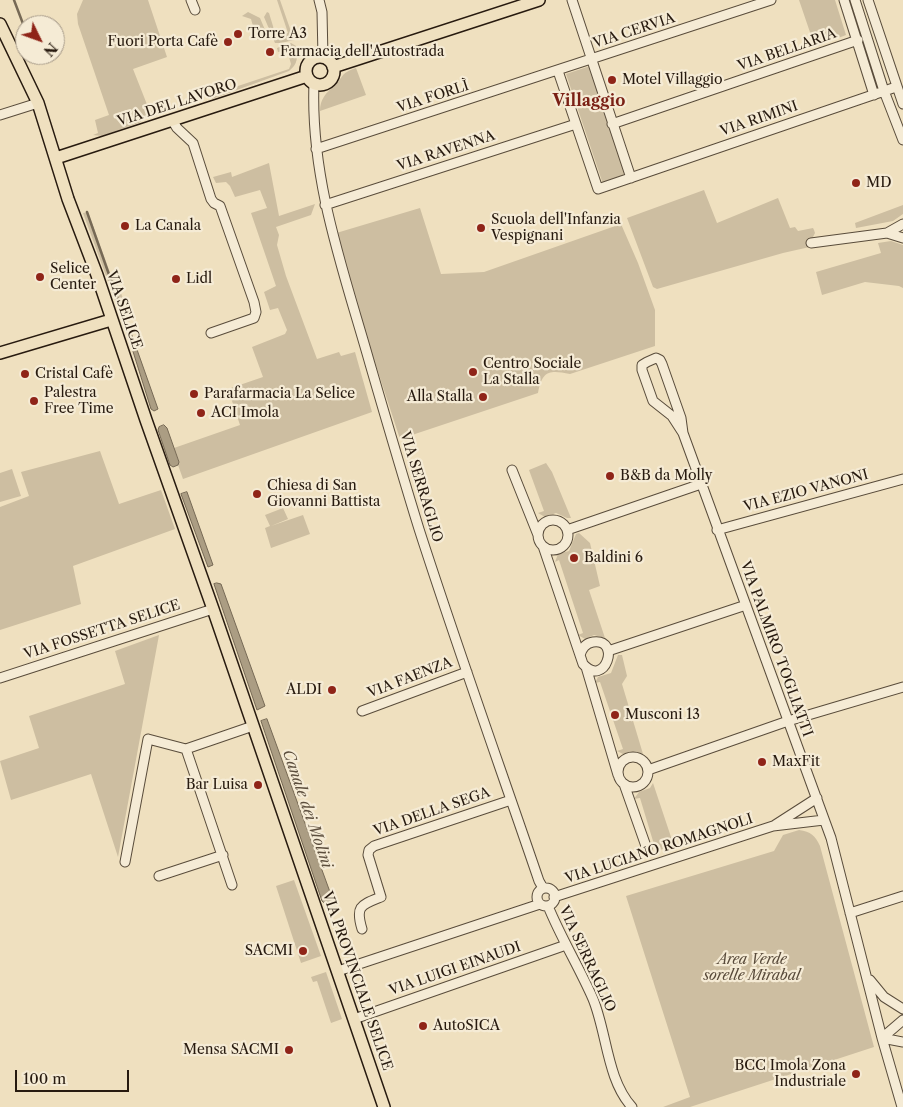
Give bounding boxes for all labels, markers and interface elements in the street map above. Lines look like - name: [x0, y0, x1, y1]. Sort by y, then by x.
- street label: VIA CERVIA: [591, 10, 677, 52]
- north arrow: [15, 15, 65, 65]
- street label: VIA BELLARIA: [735, 25, 839, 75]
- place label: Torre A3: [248, 26, 307, 42]
- marker: Torre A3: [232, 28, 244, 40]
- place label: Fuori Porta Cafè: [108, 34, 218, 50]
- marker: Fuori Porta Cafè: [222, 36, 234, 48]
- text: N: [40, 39, 61, 60]
- place label: Farmacia dell'Autostrada: [280, 44, 444, 60]
- marker: Farmacia dell'Autostrada: [264, 46, 276, 58]
- place label: Motel Villaggio: [622, 72, 723, 88]
- marker: Motel Villaggio: [606, 74, 618, 86]
- street label: VIA DEL LAVORO: [115, 76, 239, 130]
- street label: VIA FORLÌ: [395, 77, 471, 117]
- district label: Villaggio: [553, 91, 625, 111]
- street label: VIA RIMINI: [718, 98, 800, 140]
- street label: VIA RAVENNA: [395, 127, 497, 175]
- place label: MD: [866, 175, 891, 191]
- marker: MD: [850, 177, 862, 189]
- place label: Scuola dell'Infanzia Vespignani: [491, 212, 621, 244]
- place label: La Canala: [135, 218, 201, 234]
- marker: La Canala: [119, 220, 131, 232]
- marker: Scuola dell'Infanzia Vespignani: [475, 222, 487, 234]
- place label: Selice Center: [50, 261, 96, 294]
- street label: VIA SELICE: [103, 268, 145, 352]
- marker: Selice Center: [34, 271, 46, 283]
- place label: Lidl: [186, 271, 212, 287]
- marker: Lidl: [170, 273, 182, 285]
- place label: Centro Sociale La Stalla: [483, 356, 581, 388]
- place label: Cristal Cafè: [35, 366, 113, 382]
- marker: Centro Sociale La Stalla: [467, 366, 479, 378]
- marker: Cristal Cafè: [19, 368, 31, 380]
- place label: Palestra Free Time: [44, 385, 114, 418]
- place label: Parafarmacia La Selice: [204, 386, 355, 402]
- marker: Parafarmacia La Selice: [188, 388, 200, 400]
- place label: Alla Stalla: [407, 389, 473, 405]
- marker: Alla Stalla: [477, 391, 489, 403]
- marker: Palestra Free Time: [28, 395, 40, 407]
- place label: ACI Imola: [211, 405, 279, 421]
- marker: ACI Imola: [195, 407, 207, 419]
- street label: VIA SERRAGLIO: [396, 429, 446, 545]
- street label: VIA EZIO VANONI: [742, 466, 870, 516]
- place label: B&B da Molly: [620, 468, 713, 484]
- marker: B&B da Molly: [604, 470, 616, 482]
- place label: Chiesa di San Giovanni Battista: [267, 478, 380, 511]
- marker: Chiesa di San Giovanni Battista: [251, 488, 263, 500]
- place label: Baldini 6: [584, 550, 643, 566]
- marker: Baldini 6: [568, 552, 580, 564]
- street label: VIA PALMIRO TOGLIATTI: [736, 559, 816, 739]
- street label: VIA FOSSETTA SELICE: [22, 597, 182, 663]
- street label: VIA FAENZA: [365, 654, 455, 702]
- place label: ALDI: [286, 682, 322, 698]
- marker: ALDI: [326, 684, 338, 696]
- place label: Musconi 13: [625, 707, 700, 723]
- marker: Musconi 13: [609, 709, 621, 721]
- water label: Canale dei Molini: [278, 747, 336, 871]
- place label: MaxFit: [772, 754, 820, 770]
- marker: MaxFit: [756, 756, 768, 768]
- place label: Bar Luisa: [186, 777, 248, 793]
- marker: Bar Luisa: [252, 779, 264, 791]
- street label: VIA DELLA SEGA: [371, 784, 493, 840]
- street label: VIA LUCIANO ROMAGNOLI: [563, 811, 755, 887]
- street label: VIA PROVINCIALE SELICE: [318, 889, 396, 1073]
- street label: VIA SERRAGLIO: [555, 903, 619, 1015]
- street label: VIA LUIGI EINAUDI: [387, 939, 523, 999]
- place label: SACMI: [245, 943, 293, 959]
- marker: SACMI: [297, 945, 309, 957]
- park label: Area Verde sorelle Mirabal: [703, 952, 801, 984]
- place label: AutoSICA: [433, 1018, 500, 1034]
- marker: AutoSICA: [417, 1020, 429, 1032]
- place label: Mensa SACMI: [183, 1042, 279, 1058]
- marker: Mensa SACMI: [283, 1044, 295, 1056]
- place label: BCC Imola Zona Industriale: [735, 1058, 846, 1090]
- scale bar: [18, 1060, 131, 1092]
- marker: BCC Imola Zona Industriale: [850, 1068, 862, 1080]
- text: 100 m: [23, 1069, 66, 1088]

